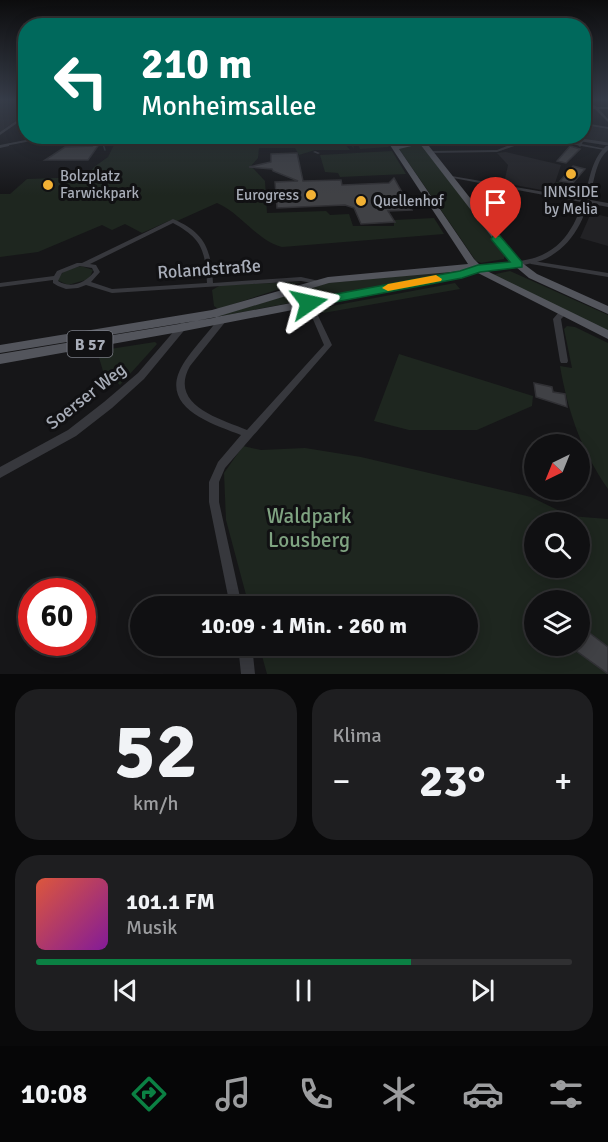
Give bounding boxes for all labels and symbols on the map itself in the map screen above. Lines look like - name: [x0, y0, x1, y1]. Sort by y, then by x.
- place label: Bolzplatz Farwickpark: [60, 167, 140, 202]
- marker: INNSIDE by Melia: [564, 167, 578, 181]
- pin: [470, 177, 521, 239]
- marker: Bolzplatz Farwickpark: [41, 178, 55, 192]
- place label: INNSIDE by Melia: [543, 183, 599, 218]
- place label: Eurogress: [236, 186, 299, 204]
- marker: Eurogress: [304, 188, 318, 202]
- place label: Quellenhof: [373, 192, 445, 210]
- marker: Quellenhof: [354, 194, 368, 208]
- street label: Rolandstraße: [156, 254, 262, 284]
- position arrow: [277, 271, 341, 335]
- road number: B 57: [68, 331, 112, 357]
- street label: Soerser Weg: [42, 358, 130, 434]
- north arrow: [524, 434, 590, 500]
- park label: Waldpark Lousberg: [267, 503, 352, 553]
- speed limit sign: 60: [18, 578, 96, 656]

